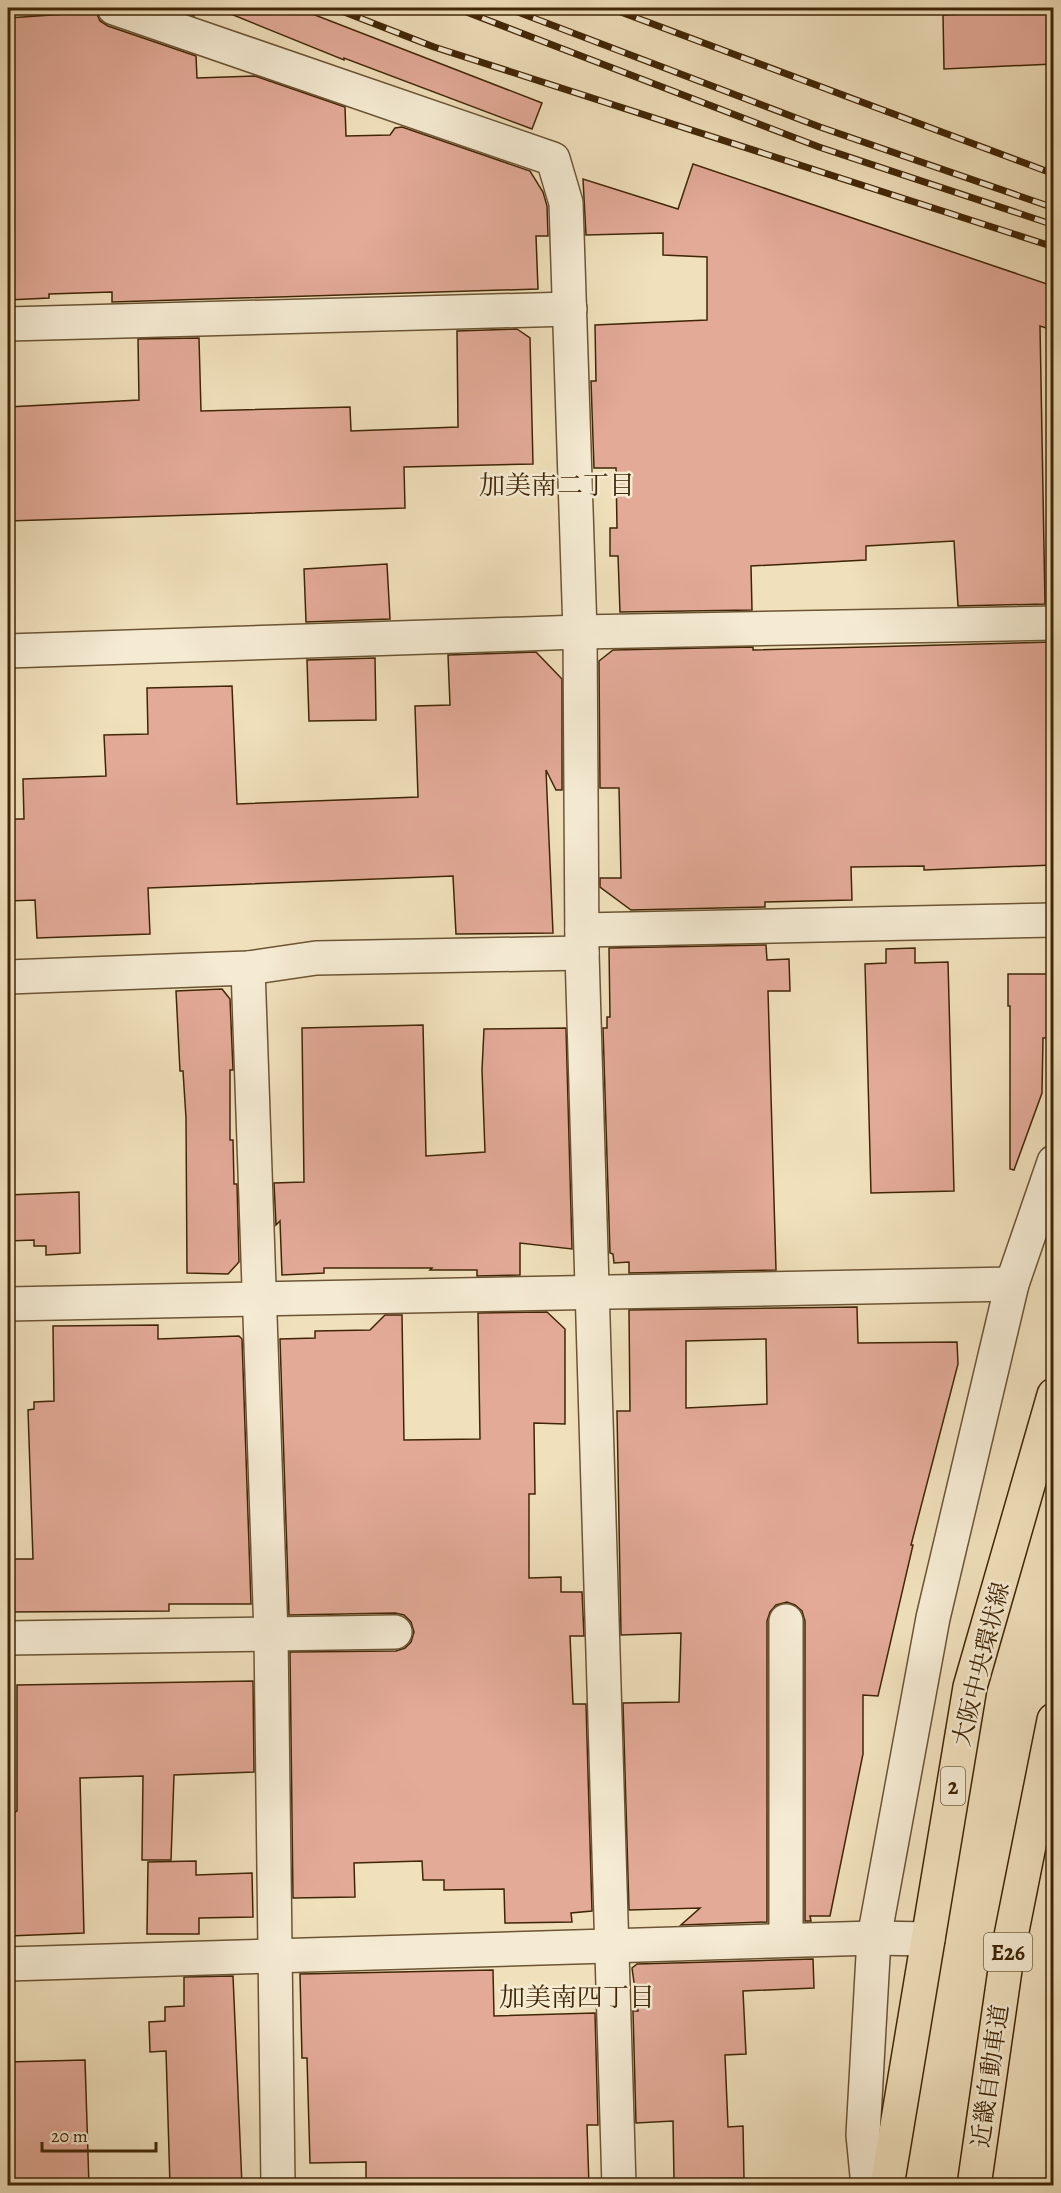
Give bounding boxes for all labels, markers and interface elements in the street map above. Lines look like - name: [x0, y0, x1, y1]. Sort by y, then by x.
- district label: 加美南二丁目: [479, 468, 635, 503]
- street label: 大阪中央環状線: [945, 1579, 1017, 1749]
- road number: 2: [941, 1767, 965, 1805]
- road number: E26: [984, 1933, 1032, 1971]
- district label: 加美南四丁目: [499, 1980, 655, 2015]
- street label: 近畿自動車道: [964, 2002, 1016, 2150]
- scale bar: [42, 2115, 156, 2153]
- text: 20 m: [51, 2124, 88, 2148]

